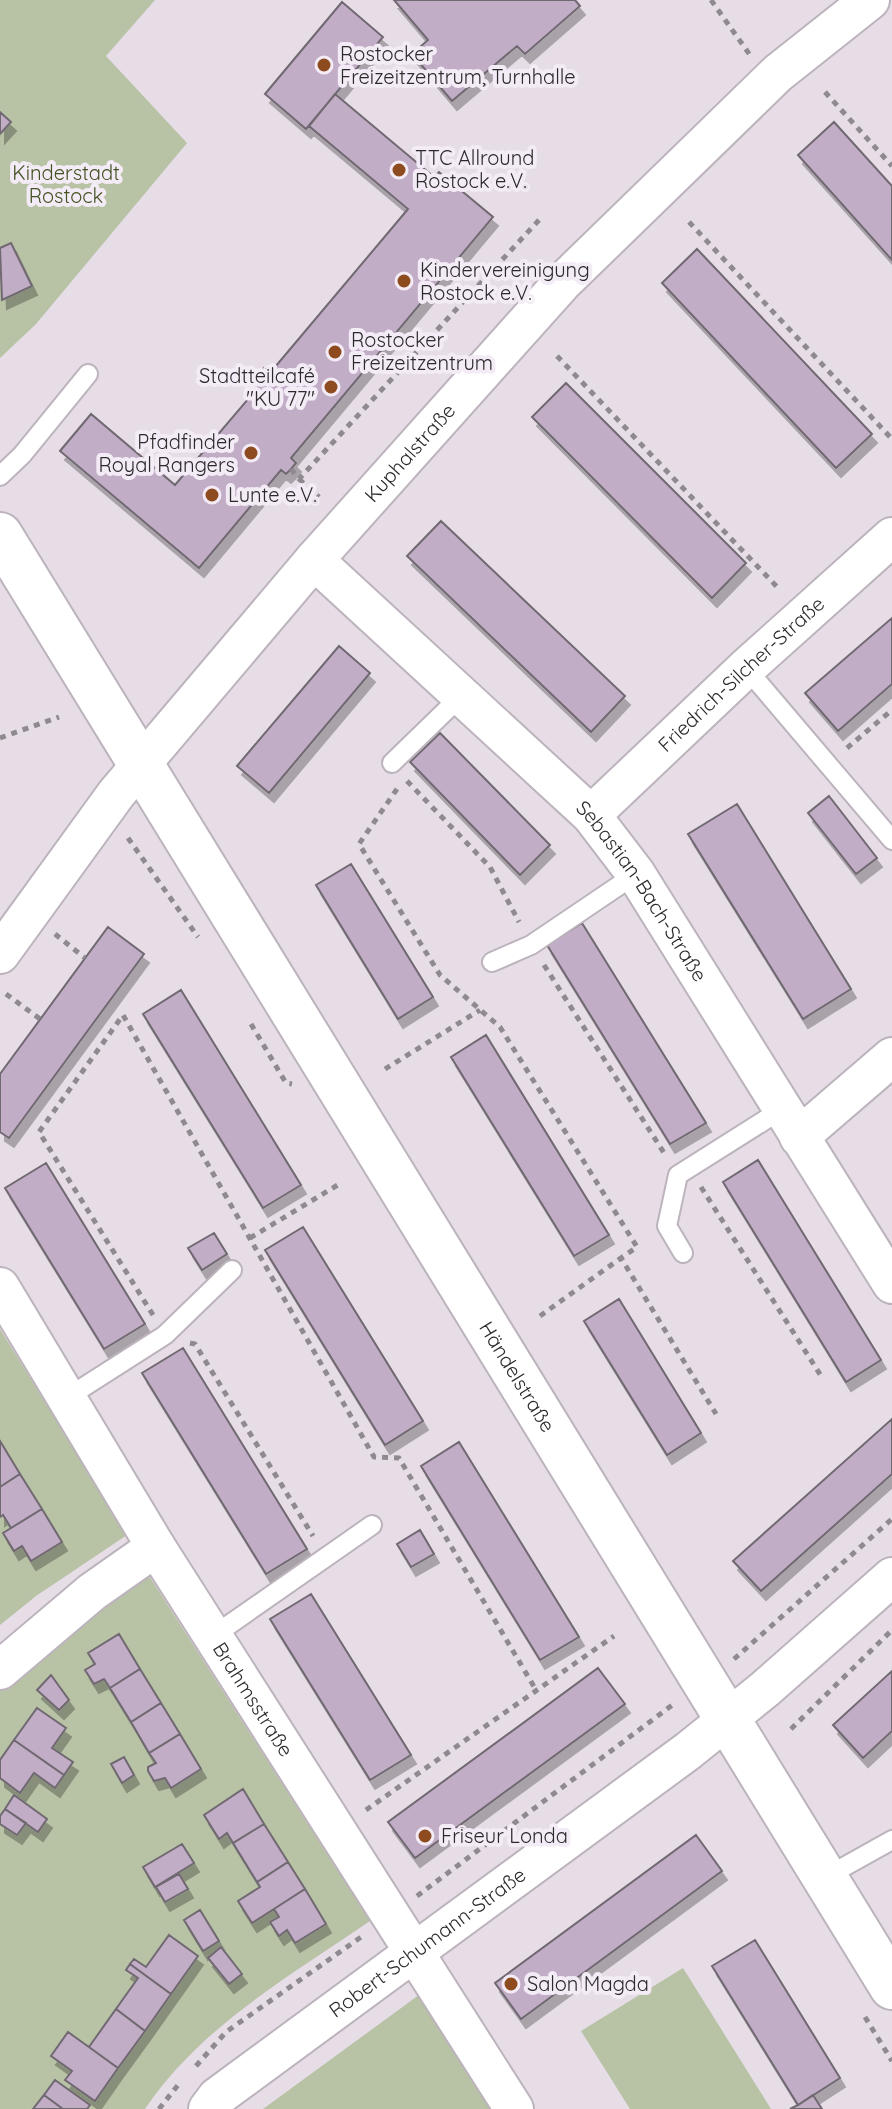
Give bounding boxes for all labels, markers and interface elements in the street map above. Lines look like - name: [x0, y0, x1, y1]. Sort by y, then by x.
- place label: Rostocker Freizeitzentrum, Turnhalle: [340, 41, 576, 89]
- marker: Rostocker Freizeitzentrum, Turnhalle: [315, 56, 333, 74]
- place label: TTC Allround Rostock e.V.: [415, 145, 534, 193]
- park label: Kinderstadt Rostock: [12, 160, 120, 208]
- marker: TTC Allround Rostock e.V.: [390, 161, 408, 179]
- place label: Kindervereinigung Rostock e.V.: [420, 257, 590, 305]
- marker: Kindervereinigung Rostock e.V.: [395, 272, 413, 290]
- place label: Rostocker Freizeitzentrum: [351, 327, 493, 375]
- marker: Rostocker Freizeitzentrum: [326, 343, 344, 361]
- place label: Stadtteilcafé "KU 77": [199, 363, 315, 411]
- marker: Stadtteilcafé "KU 77": [322, 378, 340, 396]
- street label: Kuphalstraße: [359, 398, 460, 507]
- place label: Pfadfinder Royal Rangers: [98, 429, 235, 477]
- marker: Pfadfinder Royal Rangers: [242, 444, 260, 462]
- place label: Lunte e.V.: [228, 482, 317, 507]
- marker: Lunte e.V.: [203, 486, 221, 504]
- street label: Friedrich-Silcher-Straße: [653, 591, 829, 757]
- street label: Sebastian-Bach-Straße: [571, 795, 713, 986]
- street label: Händelstraße: [474, 1317, 561, 1437]
- street label: Brahmsstraße: [208, 1637, 299, 1761]
- place label: Friseur Londa: [441, 1823, 568, 1848]
- marker: Friseur Londa: [416, 1827, 434, 1845]
- street label: Robert-Schumann-Straße: [324, 1862, 530, 2023]
- place label: Salon Magda: [527, 1971, 649, 1996]
- marker: Salon Magda: [502, 1975, 520, 1993]

